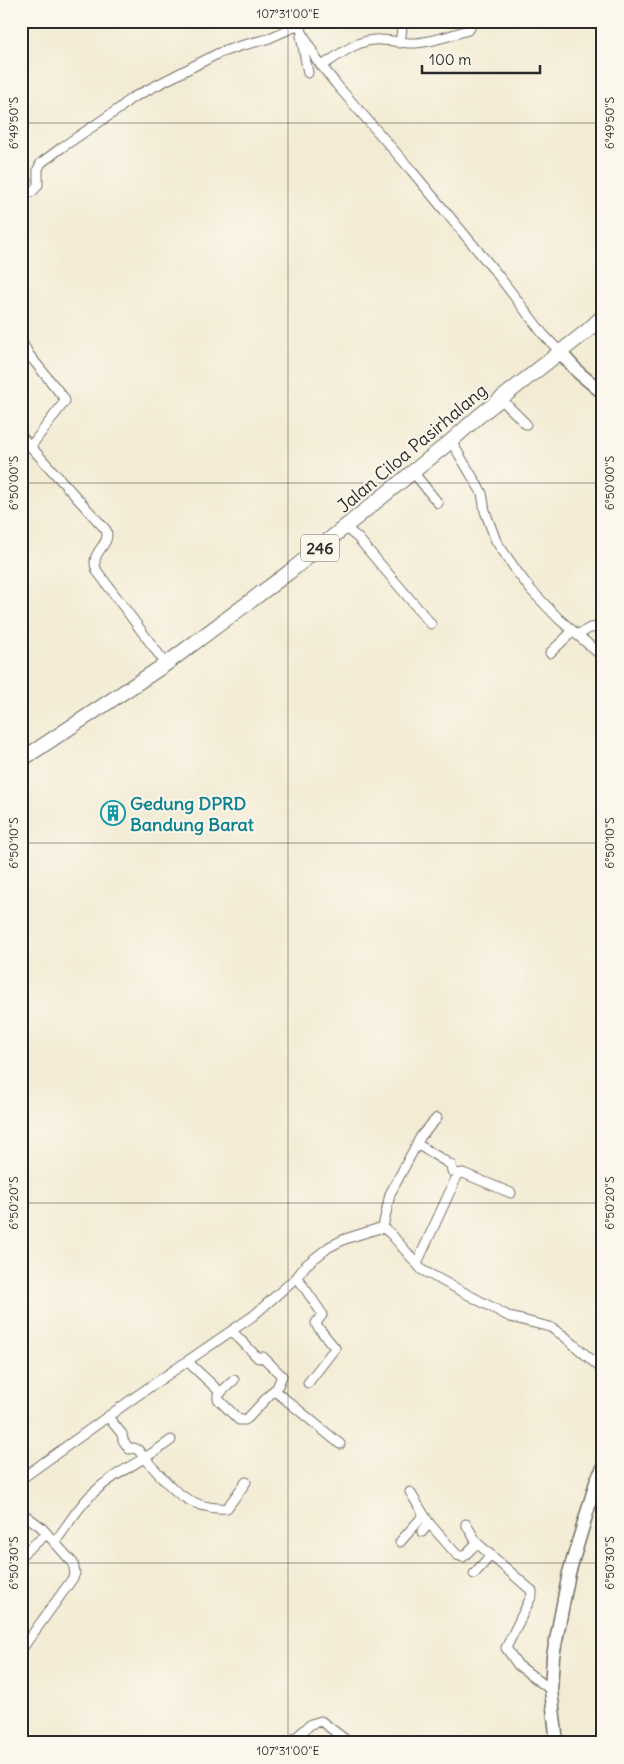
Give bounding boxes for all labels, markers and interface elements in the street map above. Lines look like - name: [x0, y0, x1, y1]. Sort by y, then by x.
- text: 107°31'00"E: [256, 6, 320, 21]
- scale bar: [422, 42, 539, 74]
- text: 100 m: [429, 50, 471, 69]
- text: 6°49'50"S: [6, 96, 21, 149]
- text: 6°49'50"S: [602, 96, 617, 149]
- street label: Jalan Ciloa Pasirhalang: [332, 379, 492, 517]
- text: 6°50'00"S: [6, 455, 21, 510]
- text: 6°50'00"S: [602, 455, 617, 510]
- road number: 246: [301, 534, 339, 562]
- place label: Gedung DPRD Bandung Barat: [130, 792, 255, 836]
- building icon: Gedung DPRD Bandung Barat: [100, 800, 126, 826]
- text: 6°50'10"S: [6, 817, 21, 869]
- text: 6°50'10"S: [602, 817, 617, 869]
- text: 6°50'20"S: [6, 1176, 21, 1230]
- text: 6°50'20"S: [602, 1176, 617, 1230]
- text: 6°50'30"S: [6, 1536, 21, 1590]
- text: 6°50'30"S: [602, 1536, 617, 1590]
- text: 107°31'00"E: [256, 1743, 320, 1758]

